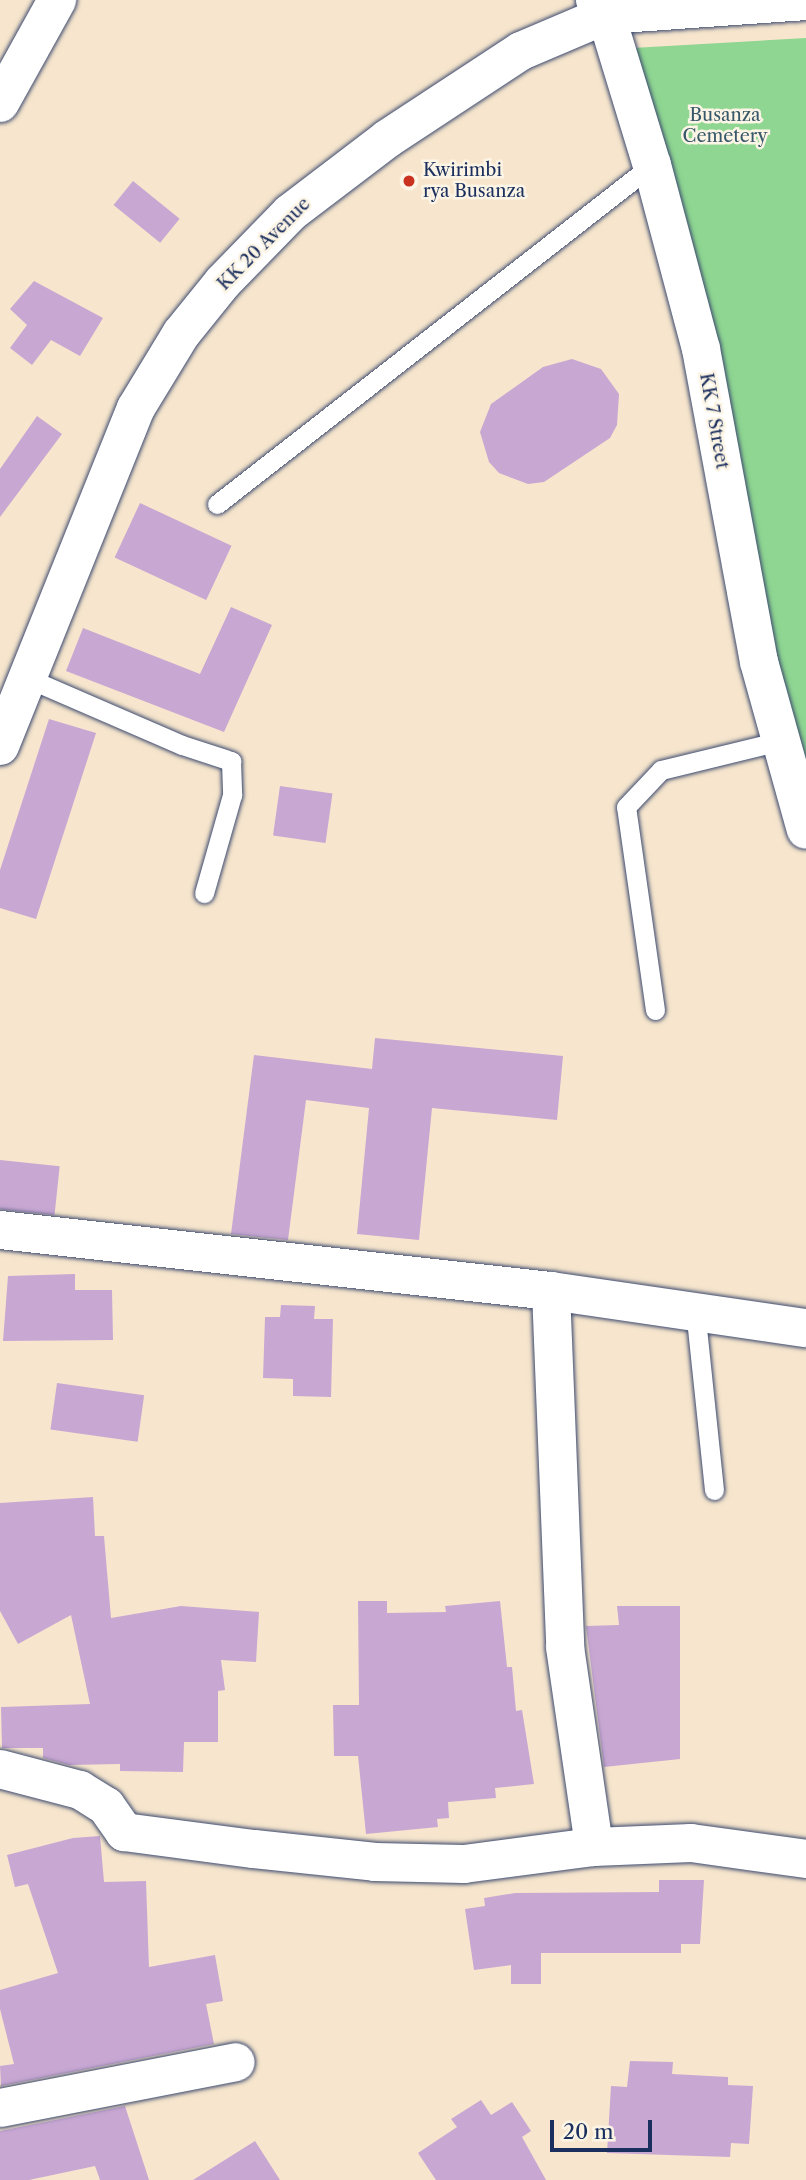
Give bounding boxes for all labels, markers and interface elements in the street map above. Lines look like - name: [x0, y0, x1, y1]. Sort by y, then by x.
- park label: Busanza Cemetery: [683, 105, 767, 148]
- place label: Kwirimbi rya Busanza: [423, 160, 525, 202]
- marker: Kwirimbi rya Busanza: [401, 173, 417, 189]
- street label: KK 20 Avenue: [213, 193, 315, 295]
- street label: KK 7 Street: [695, 371, 733, 471]
- scale bar: [554, 2106, 656, 2150]
- text: 20 m: [563, 2119, 614, 2144]

